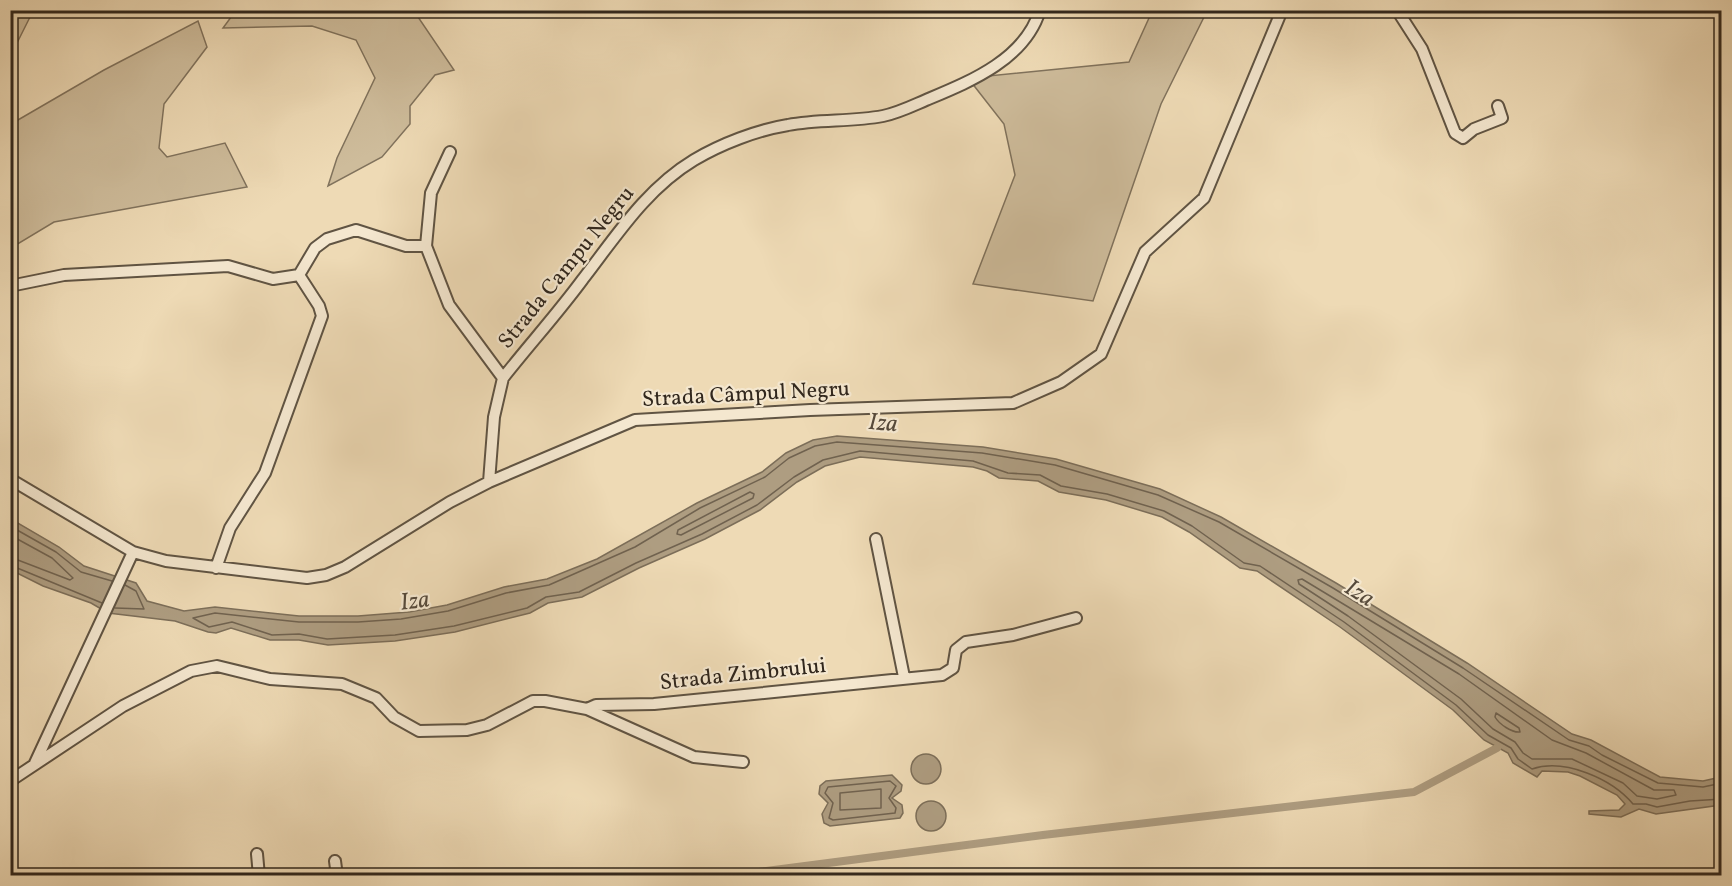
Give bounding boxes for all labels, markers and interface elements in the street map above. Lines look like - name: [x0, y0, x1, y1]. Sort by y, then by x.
- street label: Strada Campu Negru: [492, 180, 642, 356]
- street label: Strada Câmpul Negru: [641, 374, 851, 416]
- water label: Iza: [867, 406, 899, 442]
- water label: Iza: [1337, 572, 1381, 616]
- water label: Iza: [398, 583, 432, 621]
- street label: Strada Zimbrului: [658, 651, 828, 699]

